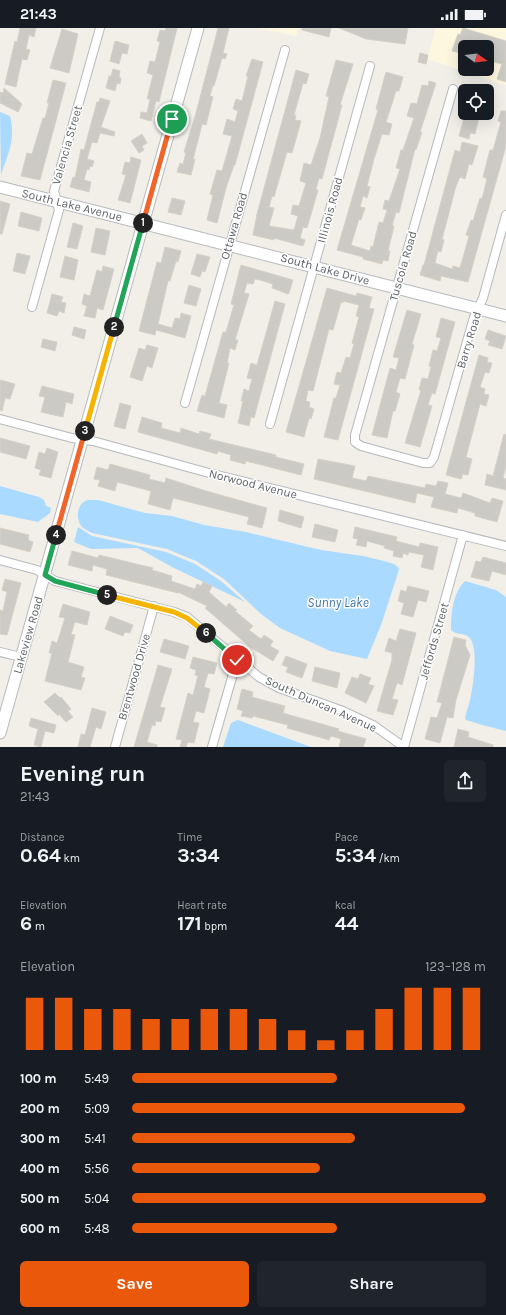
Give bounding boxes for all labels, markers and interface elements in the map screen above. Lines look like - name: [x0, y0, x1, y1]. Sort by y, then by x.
- text: 21:43: [20, 5, 57, 23]
- north arrow: [458, 40, 494, 76]
- map controls: [458, 40, 494, 120]
- button: locate: [458, 84, 494, 120]
- pin: [155, 102, 189, 136]
- street label: Valencia Street: [49, 103, 85, 186]
- icon: arrive: [161, 108, 183, 130]
- street label: Illinois Road: [314, 175, 346, 245]
- street label: South Lake Avenue: [20, 186, 124, 224]
- street label: Ottawa Road: [218, 191, 250, 261]
- pin: 1: [133, 213, 153, 233]
- text: 1: [141, 216, 145, 229]
- street label: Tuscola Road: [386, 229, 420, 303]
- street label: South Lake Drive: [279, 250, 371, 288]
- street label: Barry Road: [454, 310, 484, 370]
- pin: 2: [104, 317, 124, 337]
- text: 2: [111, 320, 117, 333]
- pin: 3: [75, 421, 95, 441]
- text: 3: [82, 424, 88, 437]
- street label: Norwood Avenue: [207, 466, 299, 502]
- pin: 4: [46, 525, 66, 545]
- text: 4: [53, 528, 59, 541]
- pin: 5: [97, 585, 117, 605]
- text: 5: [104, 588, 110, 601]
- street label: Lakeview Road: [10, 595, 46, 675]
- water label: Sunny Lake: [307, 595, 369, 610]
- street label: Jeffords Street: [416, 600, 452, 681]
- pin: 6: [196, 623, 216, 643]
- text: 6: [203, 626, 209, 639]
- street label: Brentwood Drive: [115, 632, 153, 722]
- pin: [220, 643, 254, 677]
- icon: check: [226, 649, 248, 671]
- street label: South Duncan Avenue: [263, 673, 379, 735]
- button: share: [444, 760, 486, 802]
- text: Evening run: [20, 761, 145, 787]
- text: 21:43: [20, 789, 50, 804]
- text: Distance: [20, 831, 64, 844]
- text: Time: [177, 831, 202, 844]
- text: Pace: [335, 831, 358, 844]
- text: 0.64: [20, 844, 61, 867]
- text: 3:34: [177, 844, 220, 867]
- text: 5:34: [335, 844, 376, 867]
- text: km: [61, 852, 80, 865]
- text: /km: [376, 852, 400, 865]
- text: Elevation: [20, 899, 67, 912]
- text: Heart rate: [177, 899, 227, 912]
- text: kcal: [335, 899, 356, 912]
- text: 6: [20, 912, 32, 935]
- text: 171: [177, 912, 202, 935]
- text: 44: [335, 912, 358, 935]
- text: m: [32, 920, 45, 933]
- text: bpm: [202, 920, 227, 933]
- text: Elevation: [20, 959, 75, 974]
- text: 123–128 m: [425, 959, 486, 974]
- text: 100 m: [20, 1071, 57, 1086]
- text: 5:49: [84, 1071, 109, 1086]
- text: 200 m: [20, 1101, 60, 1116]
- text: 5:09: [84, 1101, 110, 1116]
- text: 300 m: [20, 1131, 60, 1146]
- text: 5:41: [84, 1131, 106, 1146]
- text: 400 m: [20, 1161, 60, 1176]
- text: 5:56: [84, 1161, 109, 1176]
- text: 500 m: [20, 1191, 60, 1206]
- text: 5:04: [84, 1191, 109, 1206]
- text: 600 m: [20, 1221, 60, 1236]
- text: 5:48: [84, 1221, 110, 1236]
- button: Save: [20, 1261, 249, 1307]
- button: Share: [257, 1261, 486, 1307]

